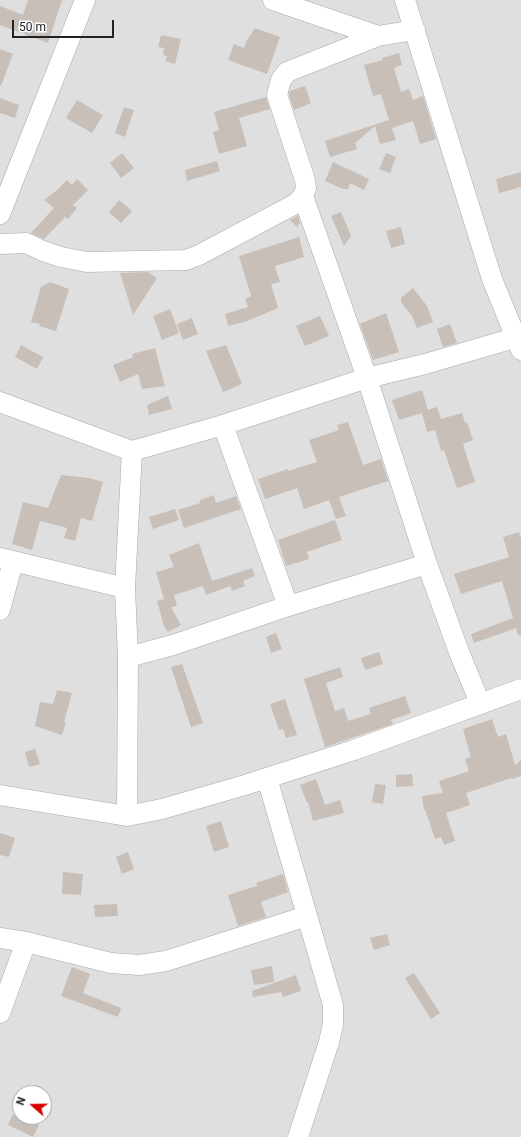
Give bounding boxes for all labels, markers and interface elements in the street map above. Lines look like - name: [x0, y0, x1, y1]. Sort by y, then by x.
- scale bar: [14, 12, 116, 38]
- text: 50 m: [19, 20, 46, 34]
- north arrow: [12, 1085, 52, 1125]
- text: N: [14, 1095, 29, 1107]

